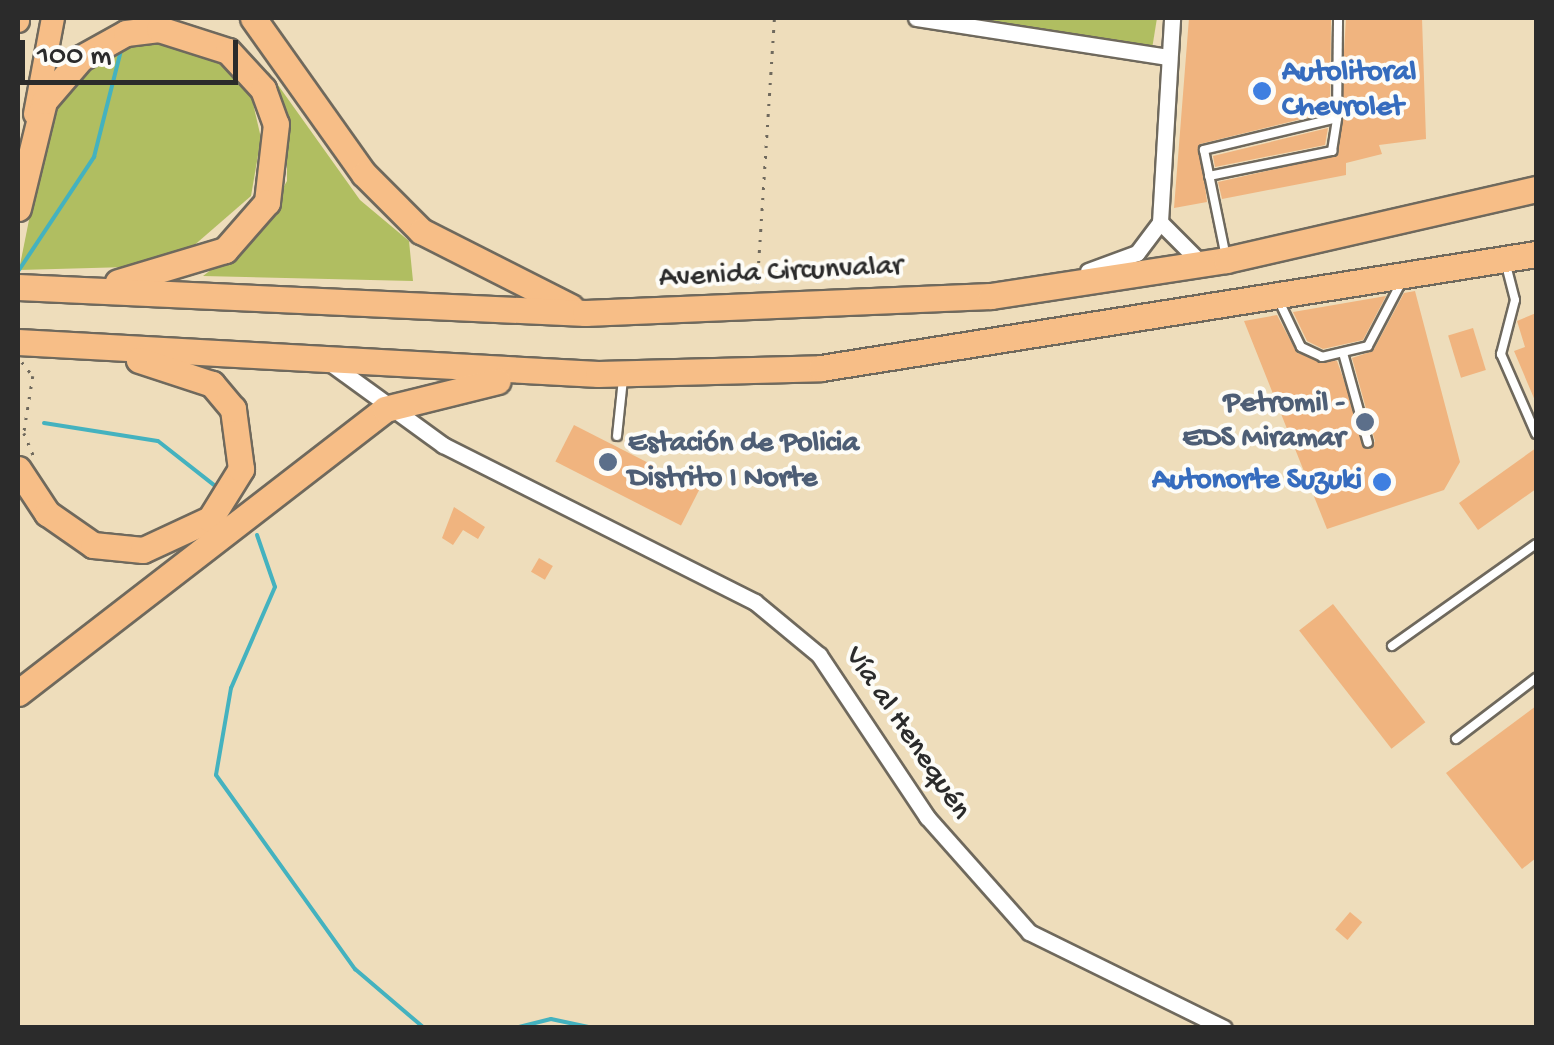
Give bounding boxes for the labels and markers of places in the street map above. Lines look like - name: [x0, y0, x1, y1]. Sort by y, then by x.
- place label: Autolitoral Chevrolet: [1282, 56, 1416, 126]
- marker: Autolitoral Chevrolet: [1251, 80, 1273, 102]
- place label: Petromil - EDS Miramar: [1183, 387, 1345, 458]
- marker: Petromil - EDS Miramar: [1354, 411, 1376, 433]
- place label: Estación de Policia Distrito I Norte: [628, 427, 859, 498]
- marker: Estación de Policia Distrito I Norte: [597, 451, 619, 473]
- place label: Autonorte Suzuki: [1152, 464, 1362, 500]
- marker: Autonorte Suzuki: [1371, 471, 1393, 493]

